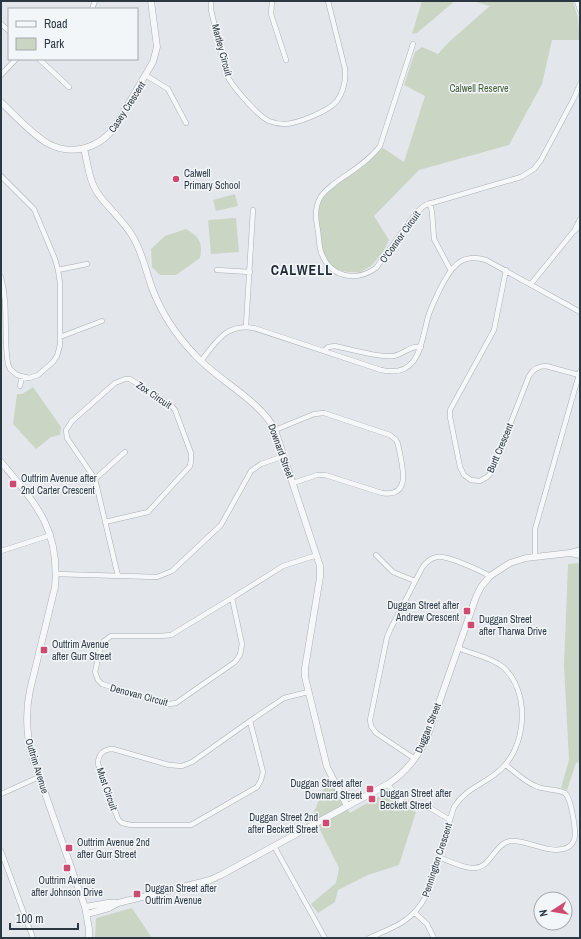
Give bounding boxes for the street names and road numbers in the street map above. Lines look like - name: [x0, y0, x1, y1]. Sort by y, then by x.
- street label: Martley Circuit: [209, 23, 235, 78]
- street label: Casey Crescent: [106, 78, 149, 135]
- street label: O'Connor Circuit: [377, 208, 424, 266]
- street label: Zox Circuit: [134, 378, 175, 412]
- street label: Burtt Crescent: [484, 421, 517, 475]
- street label: Downard Street: [265, 422, 297, 481]
- street label: Denovan Circuit: [109, 681, 170, 709]
- street label: Duggan Street: [412, 700, 444, 755]
- street label: Outtrim Avenue: [22, 737, 52, 795]
- street label: Must Circuit: [94, 766, 121, 813]
- street label: Pennington Crescent: [419, 821, 455, 899]

